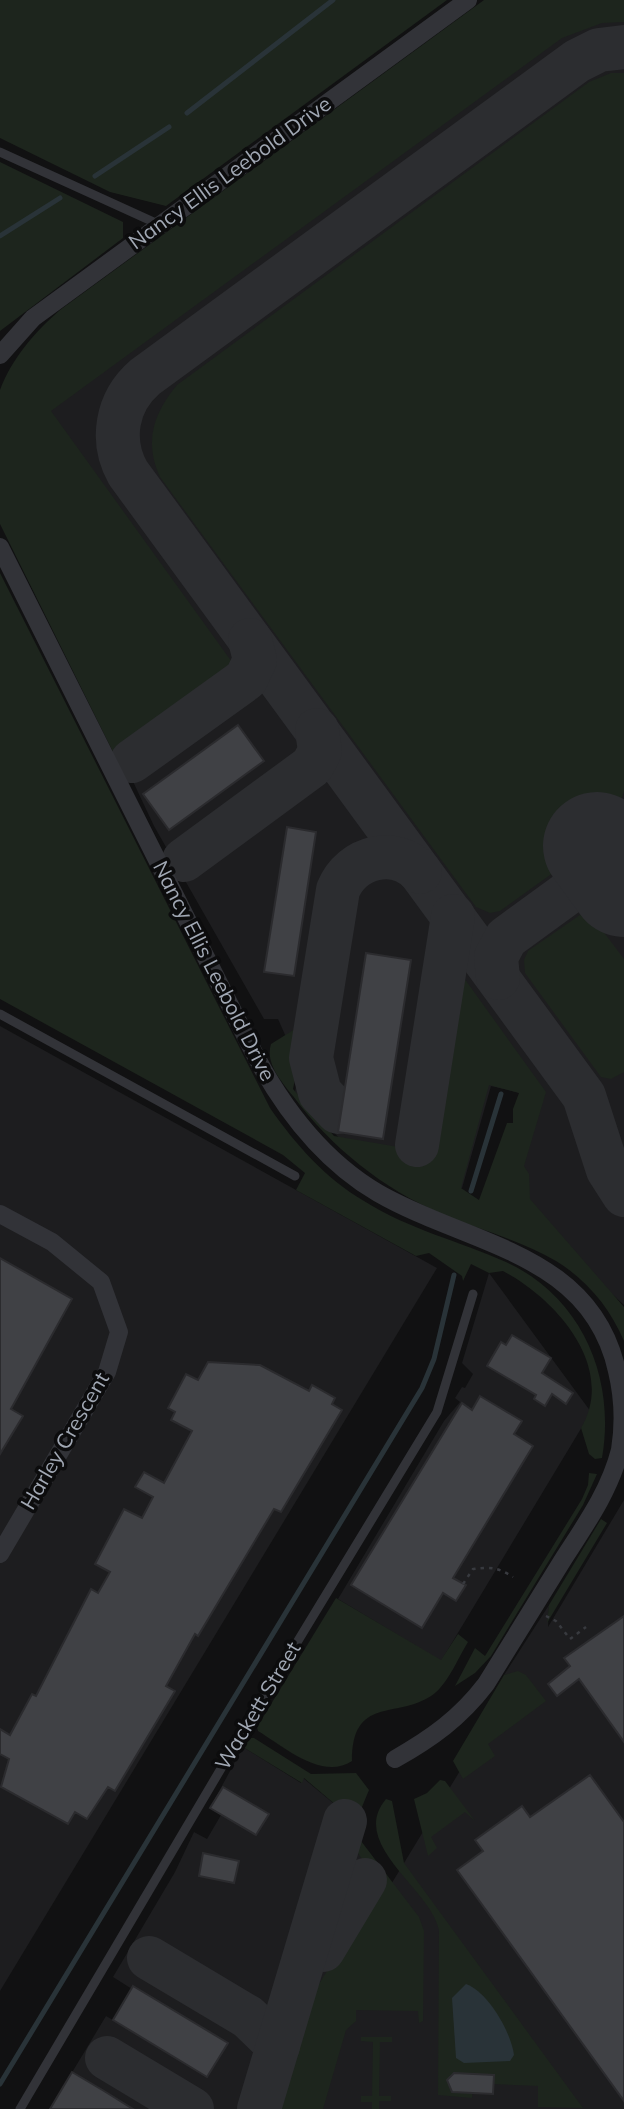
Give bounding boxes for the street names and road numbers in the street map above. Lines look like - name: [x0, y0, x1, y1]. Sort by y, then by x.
- street label: Nancy Ellis Leebold Drive: [123, 90, 336, 254]
- street label: Nancy Ellis Leebold Drive: [148, 856, 282, 1085]
- street label: Harley Crescent: [14, 1367, 114, 1514]
- street label: Wackett Street: [209, 1637, 306, 1774]

